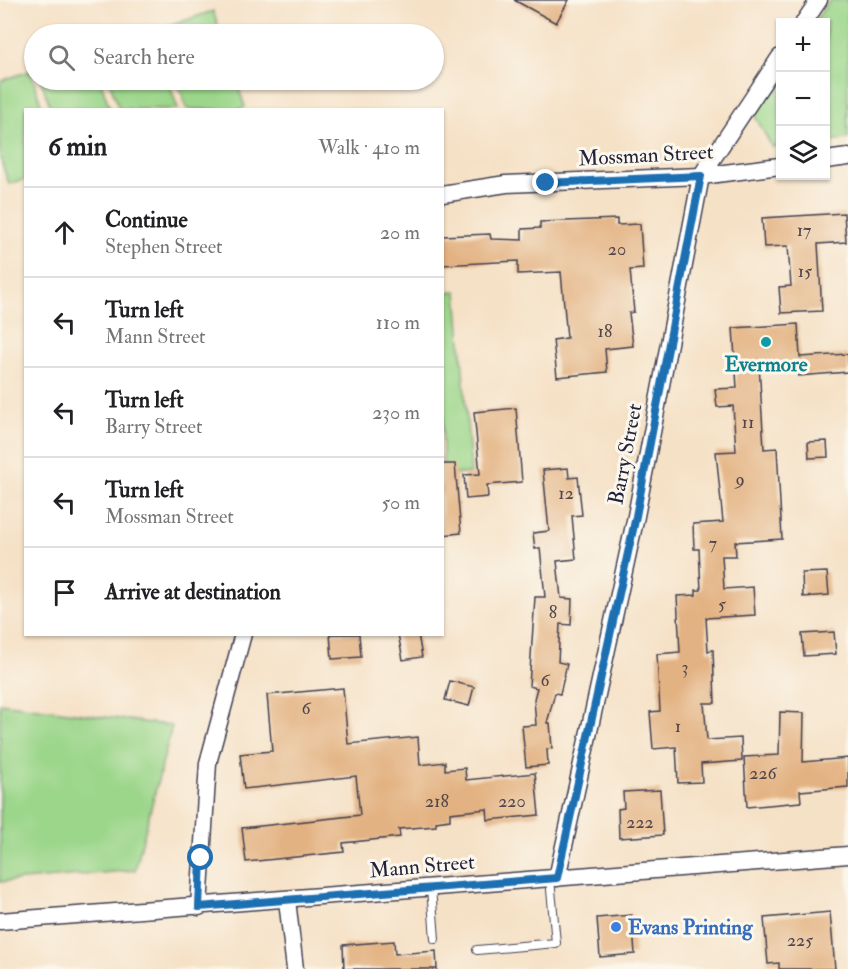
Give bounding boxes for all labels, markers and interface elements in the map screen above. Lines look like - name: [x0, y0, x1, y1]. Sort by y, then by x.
- map controls: [776, 18, 830, 180]
- button: +: [776, 18, 830, 72]
- search box: [24, 24, 444, 90]
- icon: search: [45, 41, 78, 74]
- text: Search here: [93, 43, 195, 71]
- button: −: [776, 72, 830, 126]
- button: layers: [776, 126, 830, 180]
- text: 6 min: [48, 131, 107, 163]
- text: Walk · 410 m: [318, 135, 420, 160]
- street label: Mossman Street: [578, 138, 714, 173]
- route end: [532, 169, 558, 195]
- text: Continue: [105, 206, 188, 234]
- icon: ahead: [48, 216, 81, 249]
- house number: 17: [797, 219, 811, 242]
- text: 20 m: [380, 220, 420, 245]
- text: Stephen Street: [105, 234, 223, 259]
- house number: 20: [608, 238, 626, 261]
- house number: 15: [798, 260, 812, 283]
- text: Turn left: [105, 296, 184, 324]
- icon: left: [48, 306, 81, 339]
- text: 110 m: [376, 310, 420, 335]
- house number: 18: [598, 320, 612, 343]
- text: Mann Street: [105, 324, 206, 349]
- marker: Evermore: [759, 335, 773, 349]
- place label: Evermore: [724, 351, 808, 378]
- text: Turn left: [105, 386, 184, 414]
- icon: left: [48, 396, 81, 429]
- text: 230 m: [372, 400, 420, 425]
- street label: Barry Street: [602, 401, 649, 507]
- house number: 11: [742, 411, 754, 434]
- text: Barry Street: [105, 414, 202, 439]
- house number: 9: [733, 468, 745, 491]
- text: Turn left: [105, 476, 184, 504]
- house number: 12: [558, 482, 574, 505]
- icon: left: [48, 486, 81, 519]
- text: 50 m: [381, 490, 420, 515]
- text: Mossman Street: [105, 504, 234, 529]
- house number: 7: [709, 532, 717, 555]
- icon: arrive: [48, 576, 81, 609]
- text: Arrive at destination: [105, 578, 281, 606]
- house number: 5: [718, 593, 726, 616]
- house number: 8: [549, 601, 557, 624]
- house number: 3: [682, 656, 688, 679]
- house number: 6: [540, 669, 550, 692]
- house number: 6: [301, 697, 311, 720]
- house number: 1: [675, 715, 681, 738]
- house number: 226: [749, 762, 778, 785]
- house number: 218: [425, 790, 449, 813]
- house number: 220: [498, 790, 526, 813]
- house number: 222: [626, 811, 654, 834]
- route start: [187, 844, 213, 870]
- street label: Mann Street: [368, 848, 476, 885]
- place label: Evans Printing: [628, 914, 753, 941]
- marker: Evans Printing: [609, 920, 623, 934]
- house number: 225: [787, 929, 813, 952]

